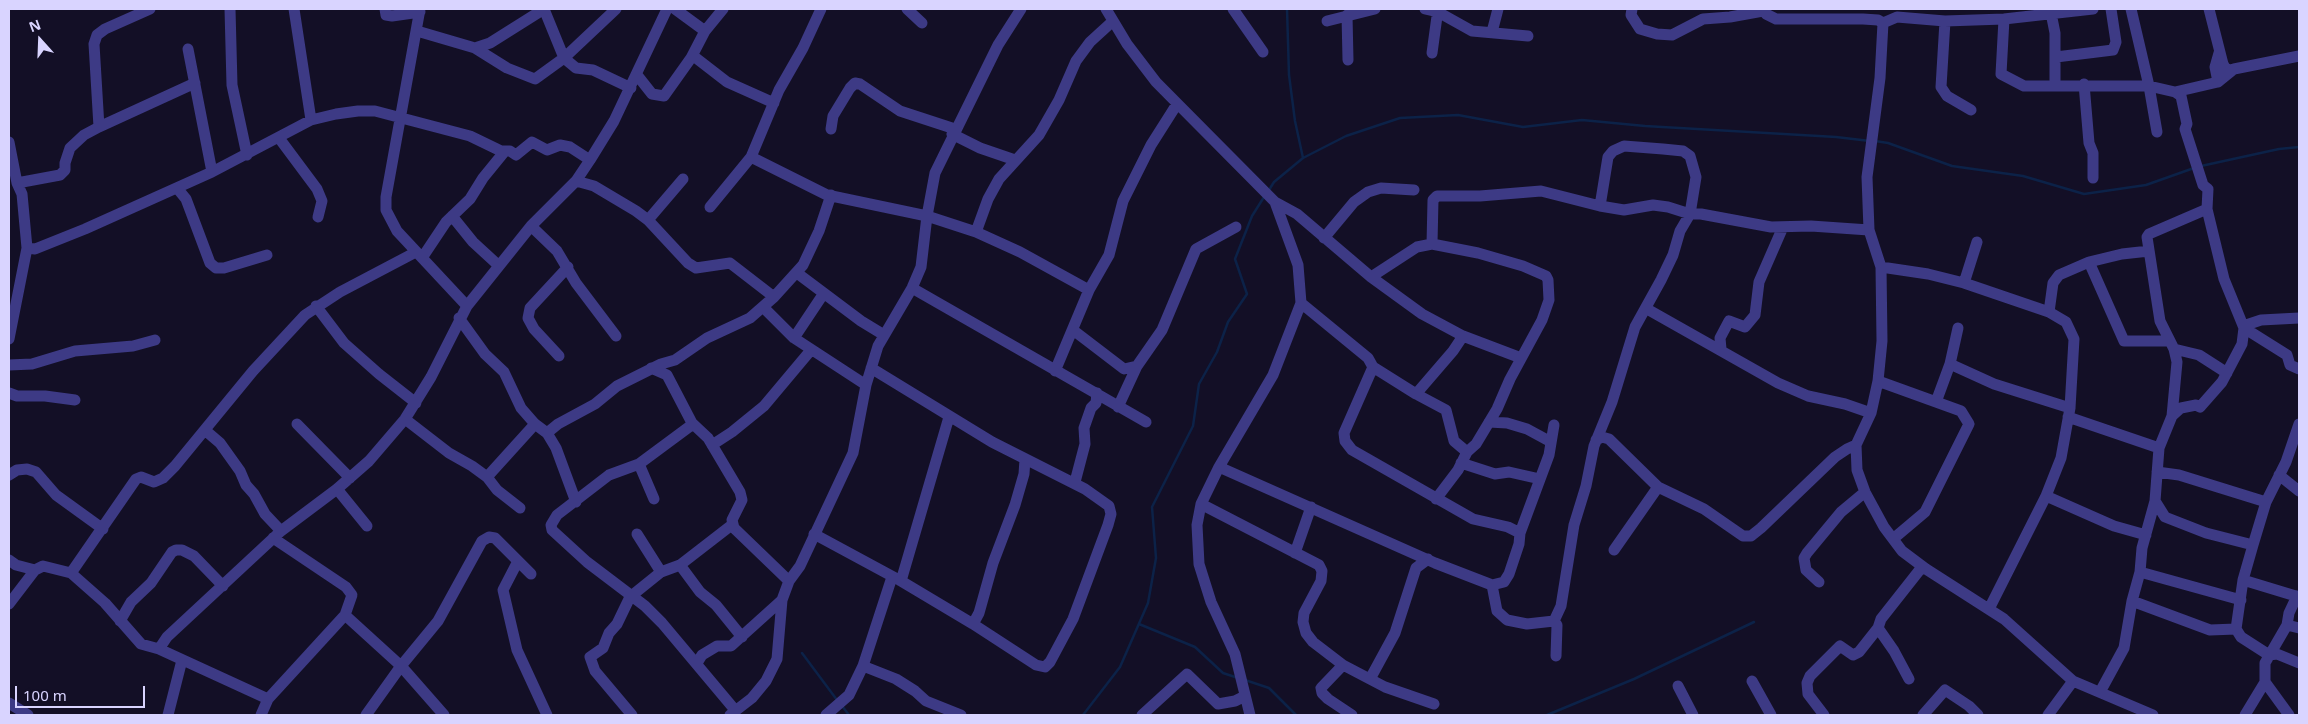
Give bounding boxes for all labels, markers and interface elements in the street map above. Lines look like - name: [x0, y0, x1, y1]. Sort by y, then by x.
- north arrow: [15, 15, 65, 65]
- text: N: [26, 15, 43, 36]
- scale bar: [18, 676, 148, 708]
- text: 100 m: [23, 685, 67, 705]

